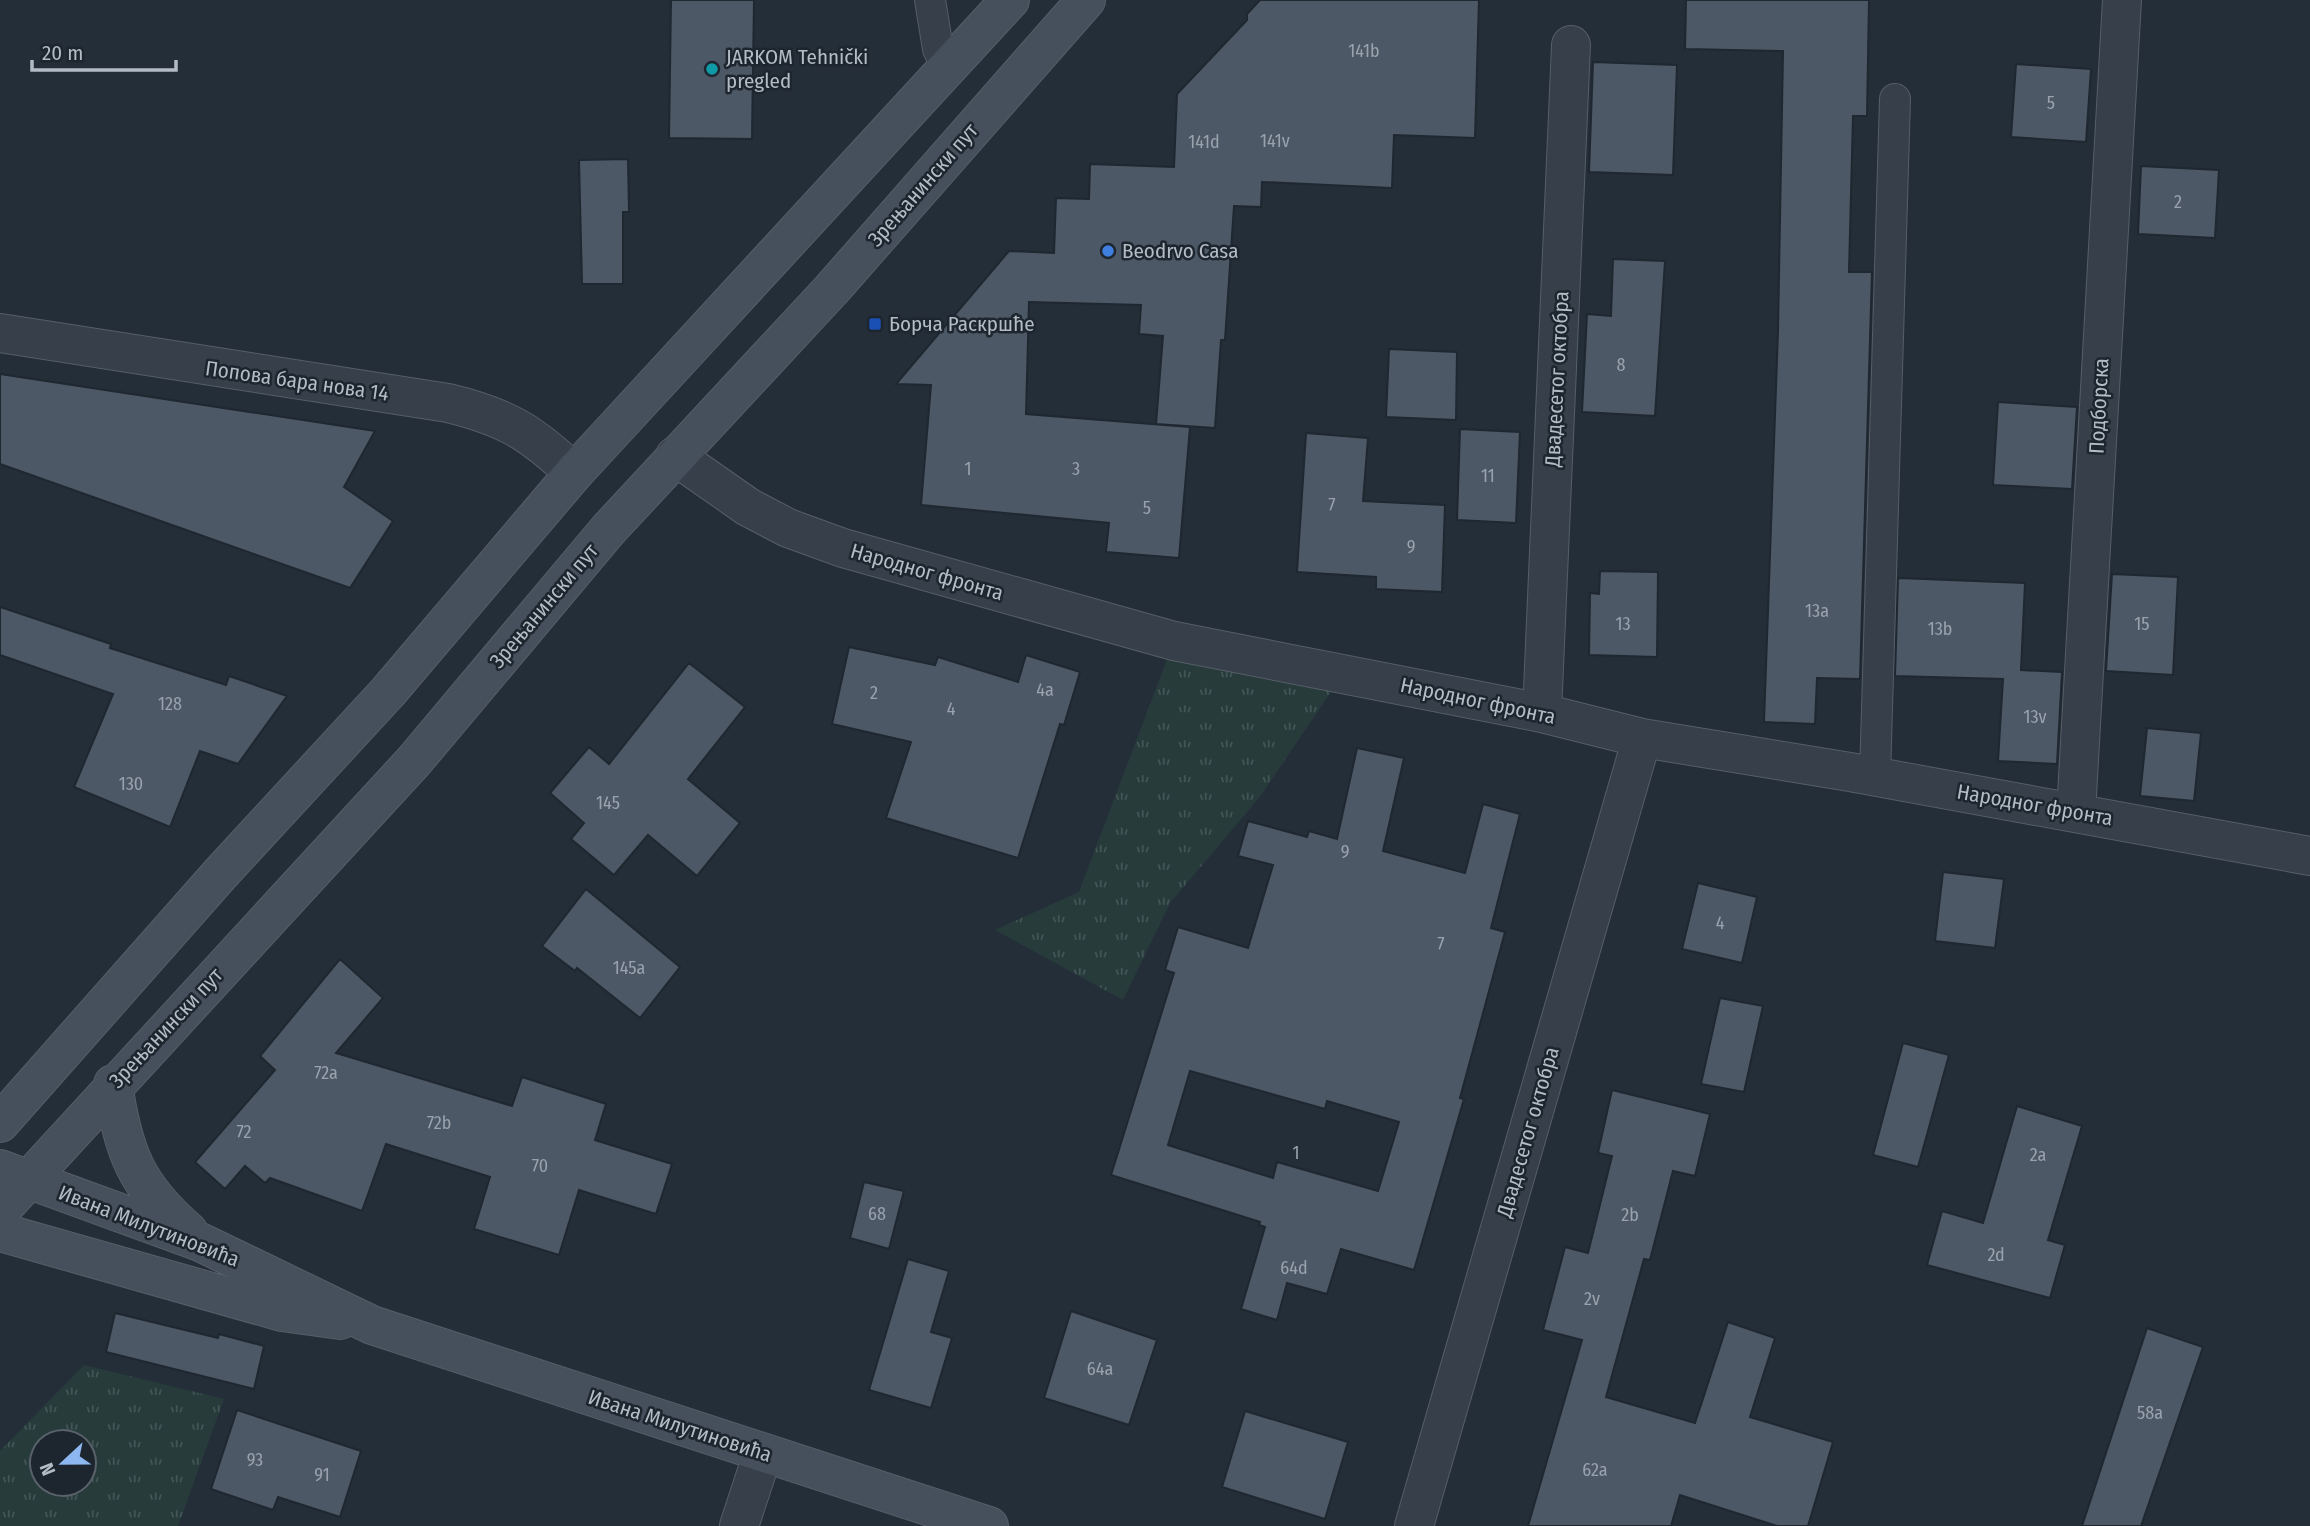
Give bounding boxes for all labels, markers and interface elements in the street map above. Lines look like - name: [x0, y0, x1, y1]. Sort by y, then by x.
- scale bar: [32, 28, 175, 72]
- text: 20 m: [42, 40, 83, 66]
- house number: 141b: [1348, 40, 1380, 62]
- place label: JARKOM Tehnički pregled: [726, 44, 868, 94]
- marker: JARKOM Tehnički pregled: [704, 61, 720, 77]
- house number: 5: [2047, 92, 2055, 114]
- street label: Зрењанински пут: [862, 118, 984, 252]
- house number: 141v: [1260, 130, 1290, 152]
- house number: 141d: [1188, 131, 1220, 153]
- house number: 2: [2174, 191, 2182, 213]
- place label: Beodrvo Casa: [1122, 238, 1238, 264]
- marker: Beodrvo Casa: [1100, 243, 1116, 259]
- street label: Двадесетог октобра: [1539, 290, 1575, 469]
- place label: Борча Раскршће: [889, 311, 1035, 337]
- marker: Борча Раскршће: [867, 316, 883, 332]
- house number: 8: [1617, 354, 1626, 376]
- street label: Попова бара нова 14: [204, 355, 390, 407]
- street label: Подборска: [2084, 357, 2114, 455]
- house number: 1: [964, 458, 972, 480]
- house number: 3: [1072, 458, 1080, 480]
- house number: 11: [1481, 465, 1495, 487]
- house number: 7: [1328, 494, 1336, 516]
- house number: 5: [1143, 497, 1151, 519]
- house number: 9: [1407, 536, 1415, 558]
- street label: Зрењанински пут: [484, 538, 604, 674]
- street label: Народног фронта: [848, 538, 1006, 606]
- house number: 13a: [1805, 600, 1829, 622]
- house number: 13: [1615, 613, 1631, 635]
- house number: 15: [2134, 613, 2150, 635]
- house number: 13b: [1928, 618, 1952, 640]
- street label: Народног фронта: [1398, 672, 1558, 730]
- house number: 4a: [1036, 679, 1054, 701]
- house number: 2: [870, 682, 878, 704]
- house number: 128: [158, 693, 182, 715]
- house number: 4: [947, 698, 956, 720]
- house number: 13v: [2023, 706, 2047, 728]
- house number: 130: [119, 773, 143, 795]
- street label: Народног фронта: [1955, 778, 2115, 832]
- house number: 145: [596, 792, 620, 814]
- house number: 9: [1341, 841, 1349, 863]
- house number: 4: [1716, 912, 1725, 934]
- house number: 7: [1437, 933, 1445, 955]
- house number: 145a: [613, 957, 645, 979]
- street label: Зрењанински пут: [104, 962, 229, 1094]
- street label: Двадесетог октобра: [1491, 1044, 1565, 1221]
- house number: 72a: [314, 1062, 338, 1084]
- house number: 72b: [427, 1112, 451, 1134]
- house number: 72: [236, 1121, 252, 1143]
- house number: 1: [1292, 1142, 1300, 1164]
- house number: 2a: [2030, 1144, 2046, 1166]
- house number: 70: [532, 1155, 548, 1177]
- street label: Ивана Милутиновића: [55, 1180, 243, 1272]
- house number: 68: [868, 1203, 886, 1225]
- house number: 2b: [1621, 1204, 1639, 1226]
- house number: 2d: [1987, 1244, 2005, 1266]
- house number: 64d: [1280, 1257, 1308, 1279]
- house number: 2v: [1584, 1288, 1600, 1310]
- house number: 64a: [1087, 1358, 1113, 1380]
- street label: Ивана Милутиновића: [585, 1384, 775, 1468]
- house number: 58a: [2137, 1402, 2163, 1424]
- north arrow: [28, 1428, 98, 1498]
- house number: 93: [247, 1449, 263, 1471]
- house number: 62a: [1582, 1459, 1608, 1481]
- text: N: [35, 1460, 60, 1479]
- house number: 91: [314, 1464, 330, 1486]

